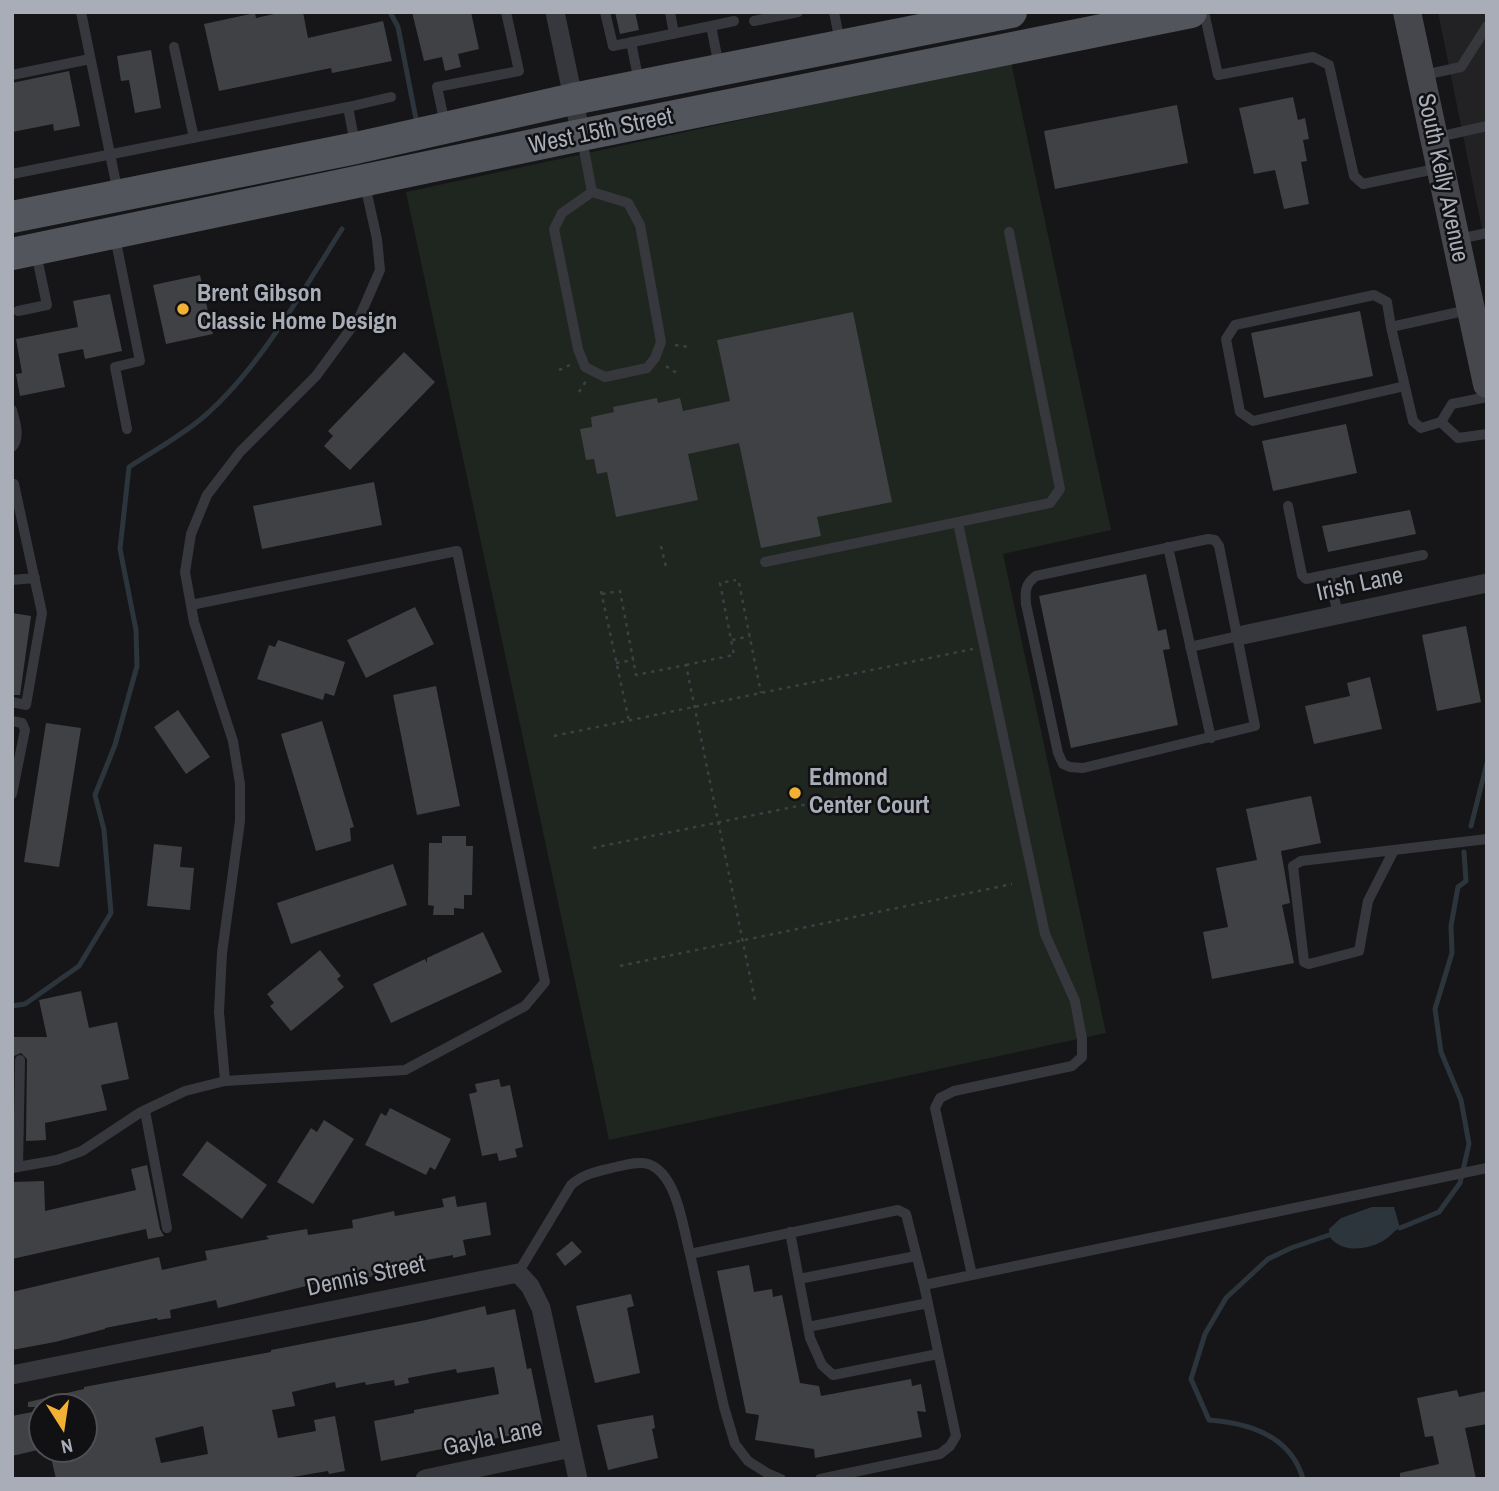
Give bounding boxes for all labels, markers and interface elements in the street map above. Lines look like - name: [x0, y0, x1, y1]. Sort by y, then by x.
- street label: South Kelly Avenue: [1410, 91, 1474, 265]
- street label: West 15th Street: [526, 103, 676, 161]
- place label: Brent Gibson Classic Home Design: [197, 281, 397, 337]
- marker: Brent Gibson Classic Home Design: [175, 301, 191, 317]
- street label: Irish Lane: [1314, 562, 1406, 608]
- place label: Edmond Center Court: [809, 765, 929, 821]
- marker: Edmond Center Court: [787, 785, 803, 801]
- street label: Dennis Street: [304, 1250, 428, 1304]
- north arrow: [28, 1393, 98, 1463]
- street label: Gayla Lane: [441, 1414, 545, 1464]
- text: N: [59, 1433, 75, 1460]

